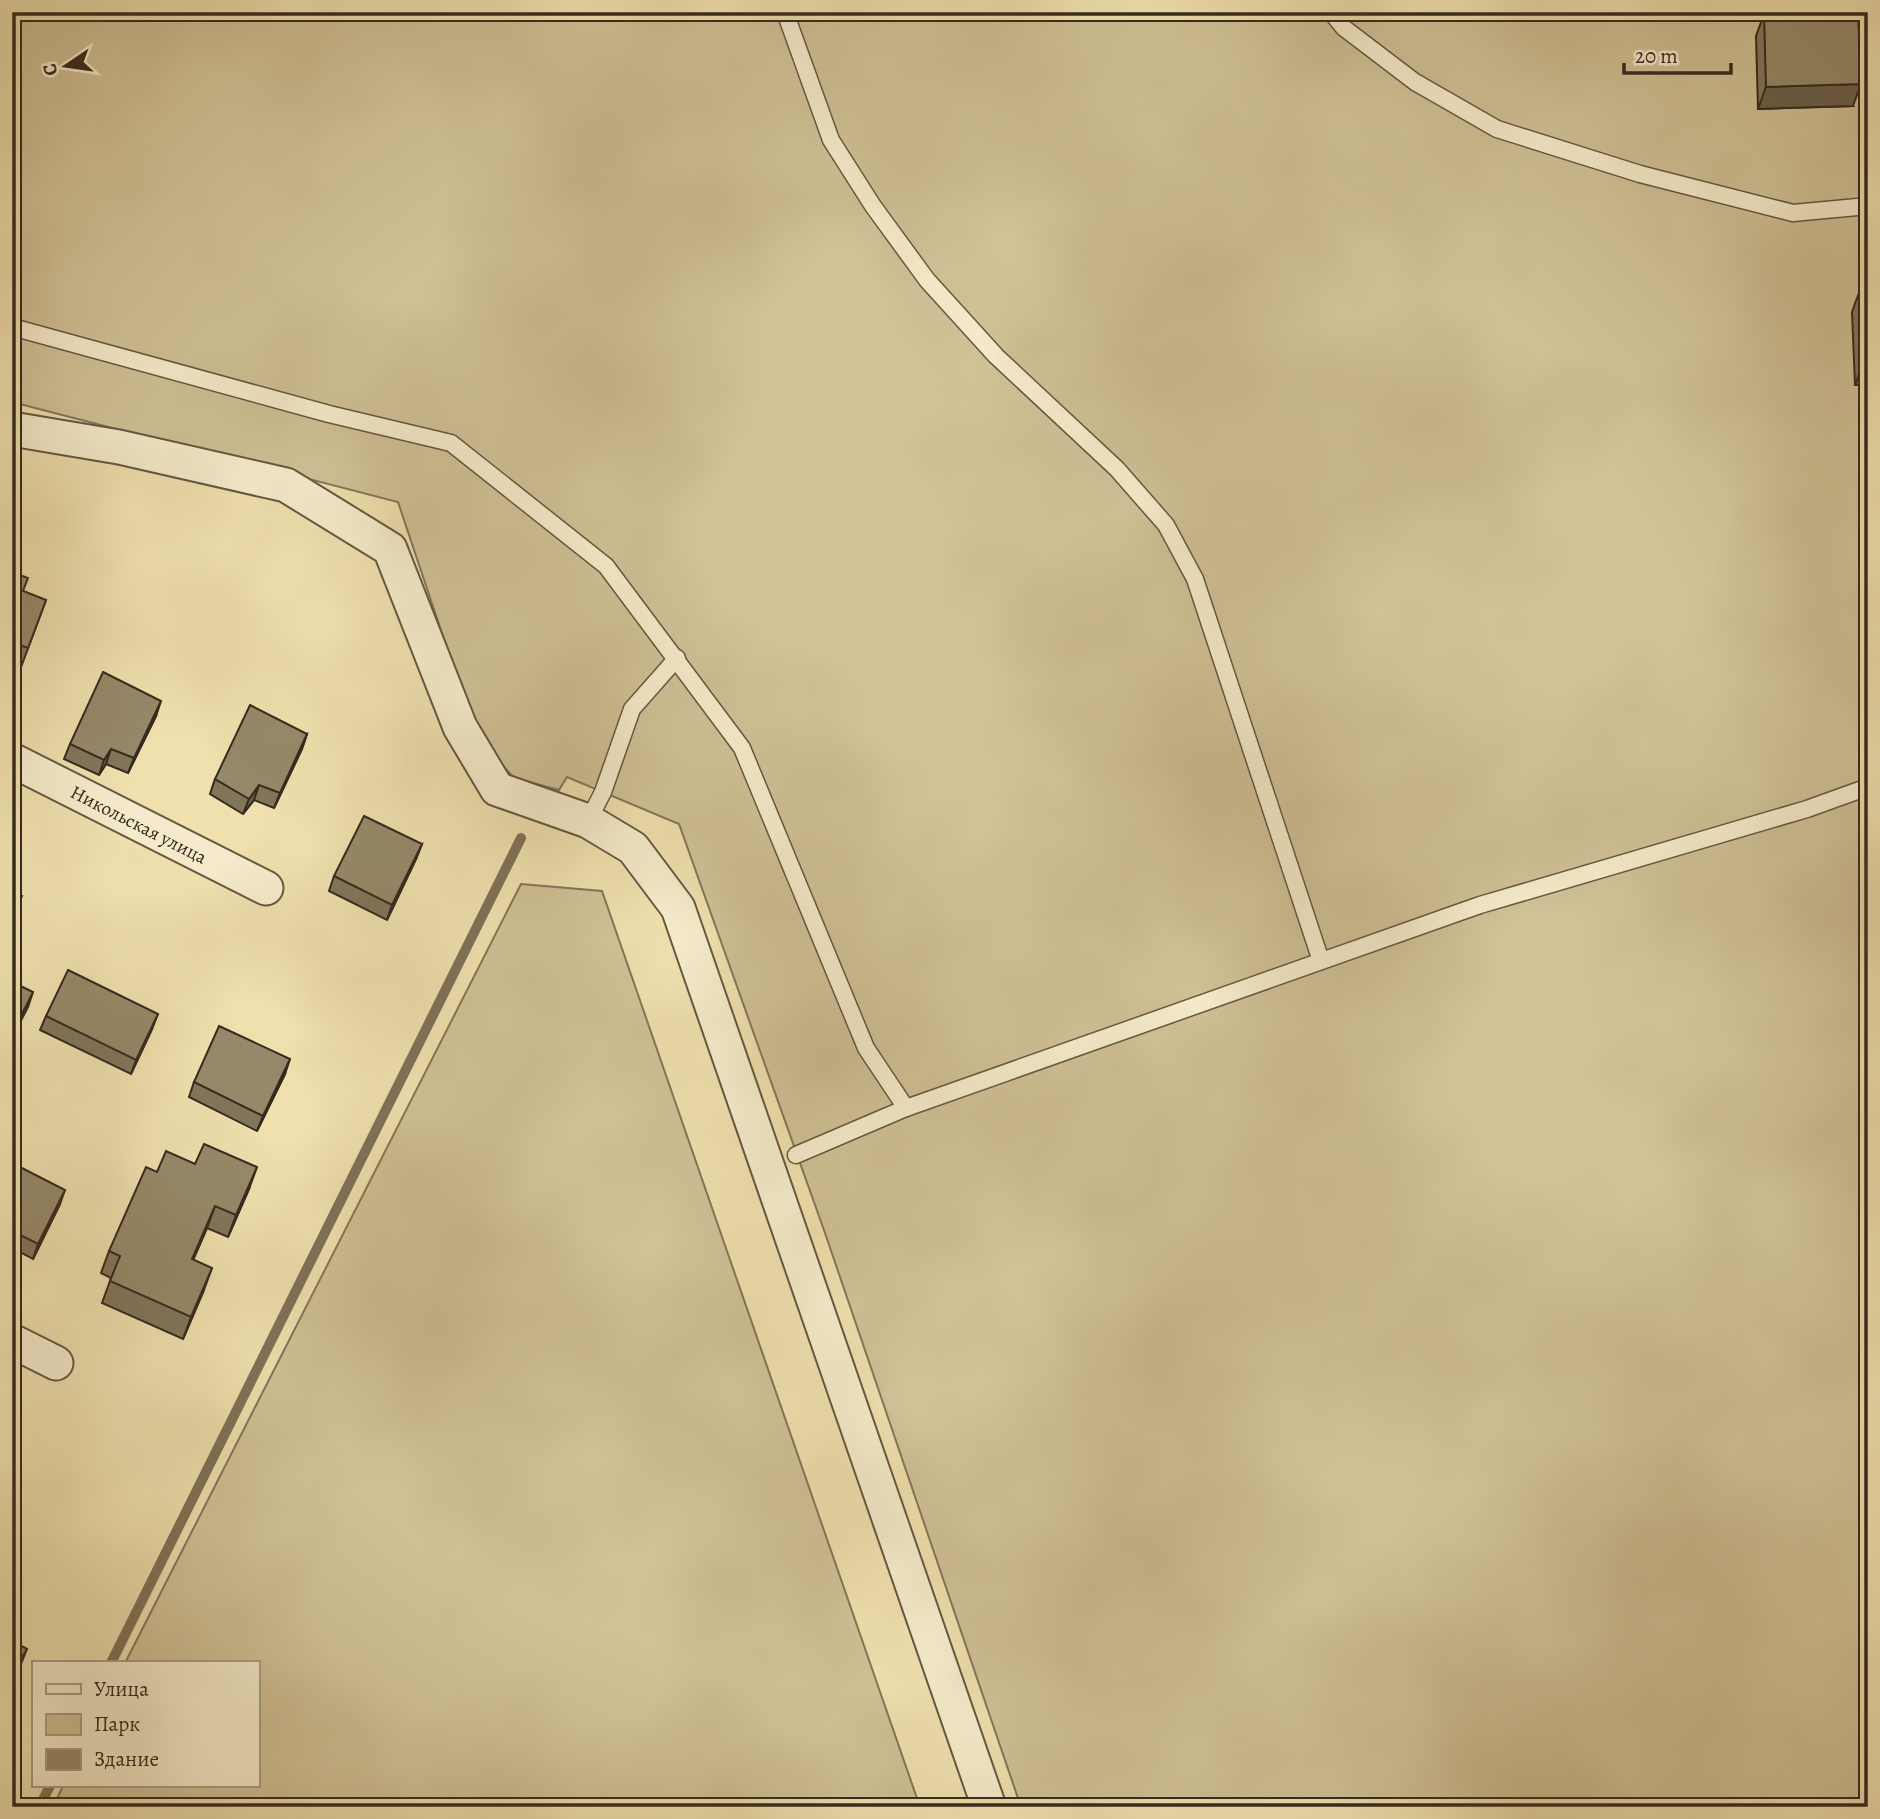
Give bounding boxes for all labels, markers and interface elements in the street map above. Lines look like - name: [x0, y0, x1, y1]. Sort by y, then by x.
- north arrow: [32, 32, 102, 102]
- scale bar: [1624, 32, 1731, 76]
- text: 20 m: [1635, 42, 1678, 70]
- text: С: [36, 61, 64, 78]
- street label: Никольская улица: [66, 779, 211, 871]
- legend: [32, 1661, 259, 1787]
- text: Улица: [94, 1675, 149, 1703]
- text: Парк: [94, 1710, 140, 1738]
- text: Здание: [94, 1745, 159, 1773]

